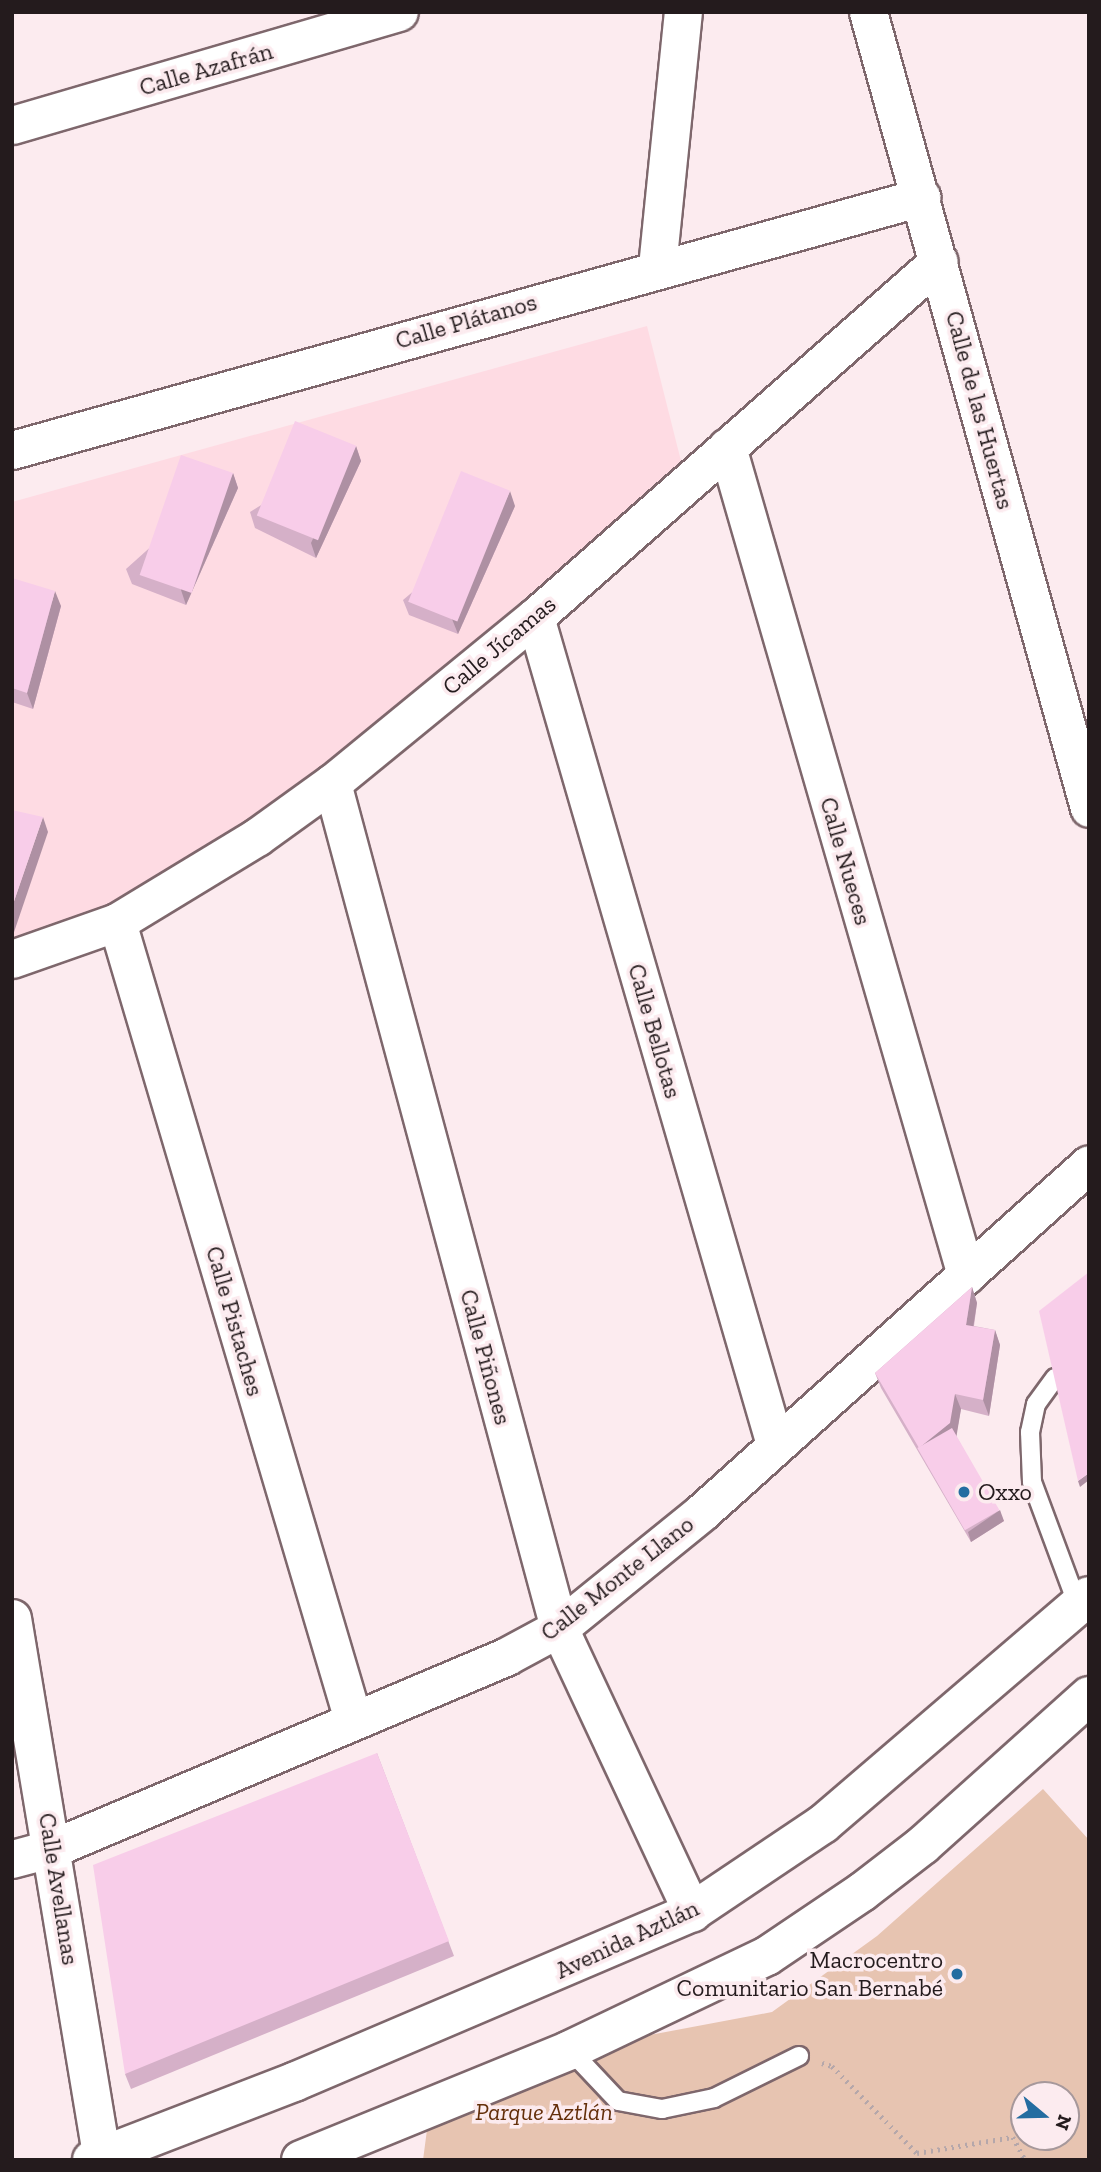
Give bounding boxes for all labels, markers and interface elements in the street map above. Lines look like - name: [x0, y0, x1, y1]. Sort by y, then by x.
- street label: Calle Azafrán: [136, 36, 276, 102]
- street label: Calle Plátanos: [392, 287, 540, 355]
- street label: Calle de las Huertas: [940, 308, 1020, 512]
- street label: Calle Jícamas: [436, 589, 562, 701]
- street label: Calle Nueces: [814, 794, 878, 928]
- street label: Calle Bellotas: [622, 960, 688, 1102]
- street label: Calle Pistaches: [200, 1243, 270, 1399]
- street label: Calle Piñones: [454, 1286, 518, 1428]
- place label: Oxxo: [978, 1478, 1032, 1506]
- marker: Oxxo: [956, 1484, 972, 1500]
- street label: Calle Monte Llano: [535, 1509, 699, 1647]
- street label: Calle Avellanas: [33, 1811, 85, 1967]
- street label: Avenida Aztlán: [550, 1893, 704, 1985]
- place label: Macrocentro Comunitario San Bernabé: [677, 1946, 943, 2002]
- marker: Macrocentro Comunitario San Bernabé: [949, 1966, 965, 1982]
- north arrow: [1010, 2081, 1080, 2151]
- park label: Parque Aztlán: [475, 2098, 613, 2126]
- text: N: [1050, 2112, 1077, 2133]

